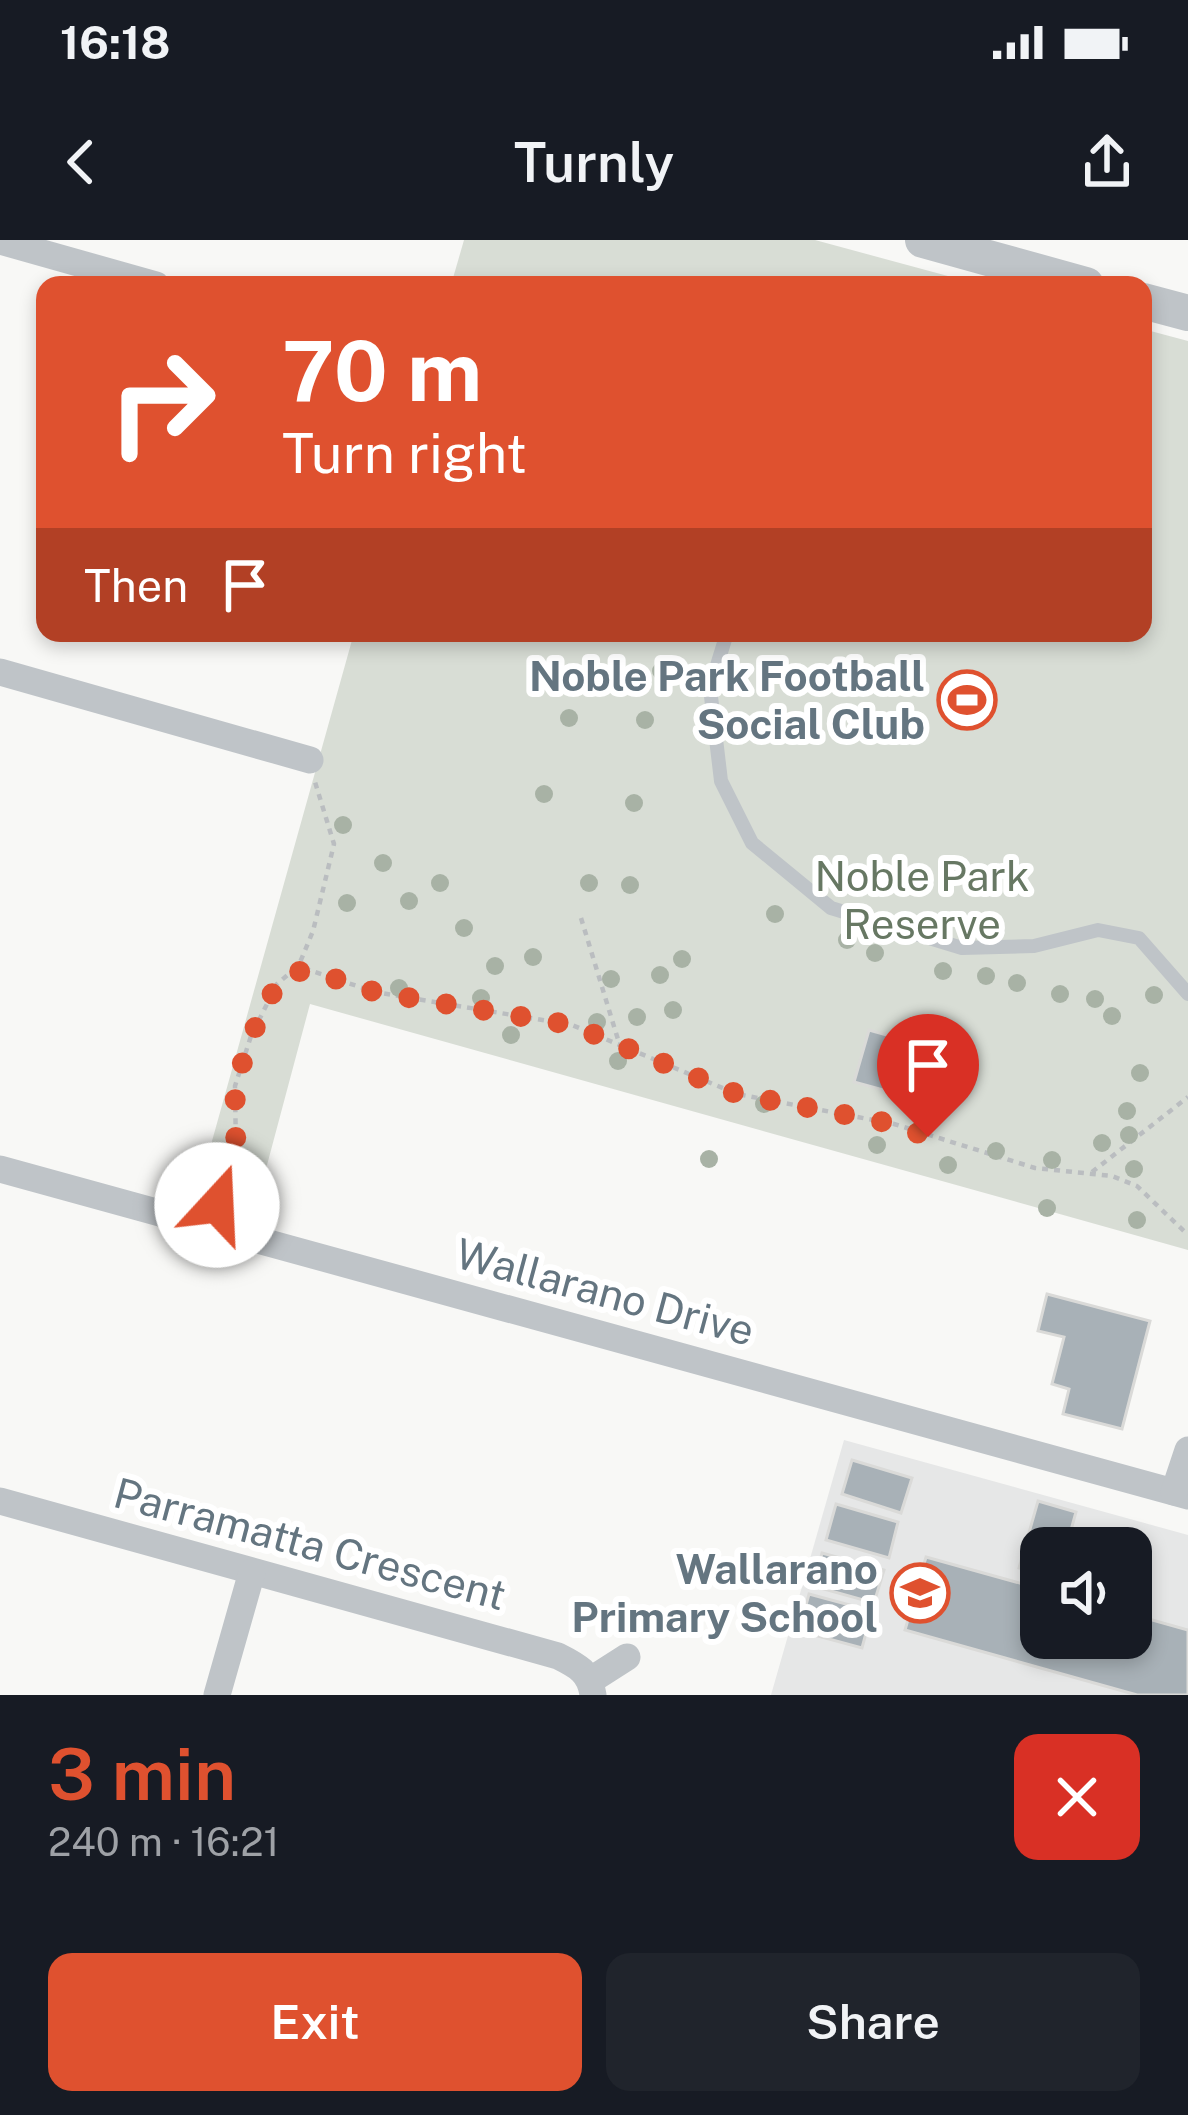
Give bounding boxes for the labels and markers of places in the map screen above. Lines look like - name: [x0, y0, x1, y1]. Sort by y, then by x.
- place label: Noble Park Football Social Club: [529, 651, 925, 748]
- sports icon: Noble Park Football Social Club: [936, 669, 998, 731]
- pin: [877, 1014, 979, 1137]
- place label: Wallarano Primary School: [571, 1544, 878, 1641]
- school or university icon: Wallarano Primary School: [889, 1562, 951, 1624]

